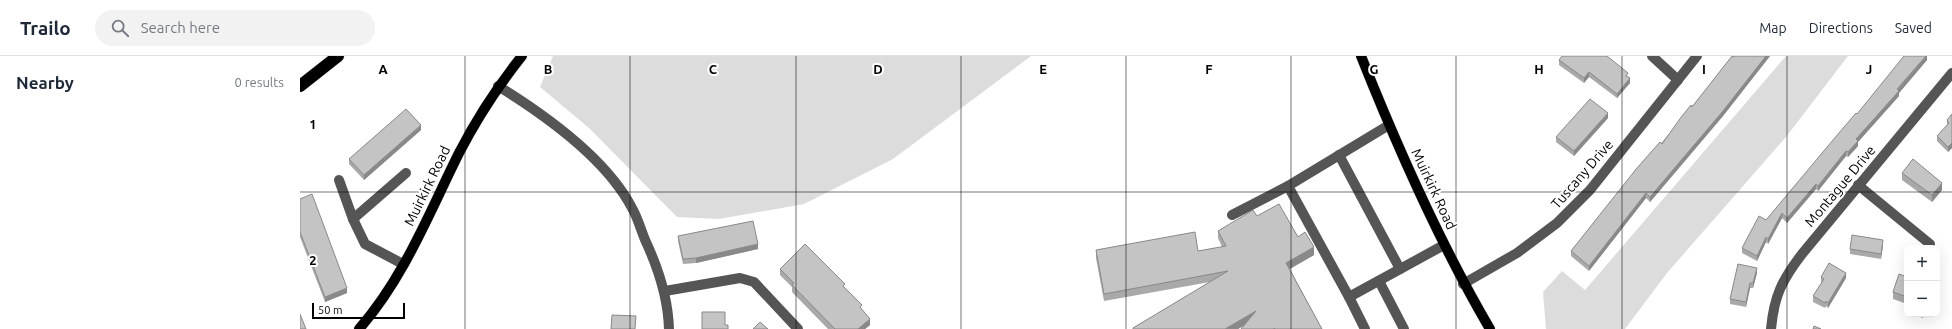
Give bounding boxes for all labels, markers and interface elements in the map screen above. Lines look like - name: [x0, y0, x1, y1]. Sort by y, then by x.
- search box: [95, 10, 375, 46]
- text: Trailo: [20, 17, 71, 39]
- icon: search: [109, 17, 131, 39]
- text: Search here: [141, 19, 220, 36]
- text: Map: [1759, 20, 1787, 36]
- text: Directions: [1809, 20, 1873, 36]
- text: Saved: [1895, 20, 1932, 36]
- text: A: [378, 62, 388, 76]
- text: B: [544, 62, 553, 76]
- text: C: [709, 62, 718, 76]
- text: D: [873, 62, 883, 76]
- text: E: [1039, 62, 1047, 76]
- text: F: [1205, 62, 1213, 76]
- text: G: [1370, 62, 1379, 76]
- text: H: [1534, 62, 1544, 76]
- text: I: [1702, 62, 1706, 76]
- text: J: [1866, 62, 1872, 76]
- text: Nearby: [16, 73, 74, 92]
- text: 0 results: [234, 75, 284, 89]
- text: 1: [309, 117, 317, 131]
- street label: Tuscany Drive: [1548, 136, 1616, 212]
- street label: Montague Drive: [1801, 142, 1879, 230]
- street label: Muirkirk Road: [401, 143, 453, 229]
- street label: Muirkirk Road: [1408, 146, 1460, 232]
- map controls: [1904, 245, 1940, 317]
- button: +: [1904, 245, 1940, 281]
- text: 2: [309, 253, 317, 267]
- button: −: [1904, 281, 1940, 317]
- scale bar: [312, 301, 405, 320]
- text: 50 m: [318, 304, 342, 316]

